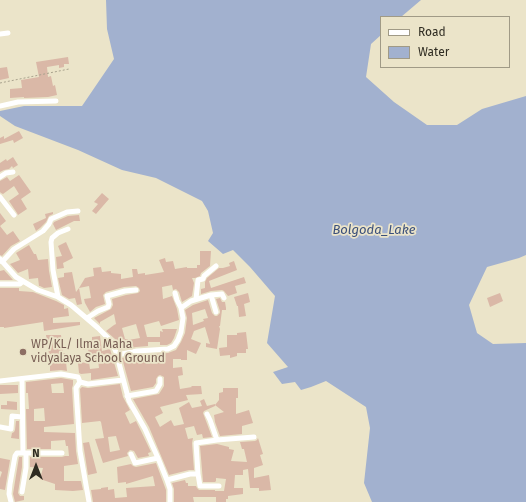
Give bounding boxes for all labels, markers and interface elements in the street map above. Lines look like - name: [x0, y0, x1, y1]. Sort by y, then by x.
- legend: [380, 16, 510, 68]
- text: Road: [418, 25, 446, 39]
- text: Water: [418, 45, 449, 59]
- water label: Bolgoda_Lake: [332, 222, 416, 238]
- place label: WP/KL/ Ilma Maha vidyalaya School Ground: [31, 338, 165, 366]
- marker: WP/KL/ Ilma Maha vidyalaya School Ground: [18, 347, 28, 357]
- north arrow: [16, 446, 56, 486]
- text: N: [32, 447, 40, 460]

